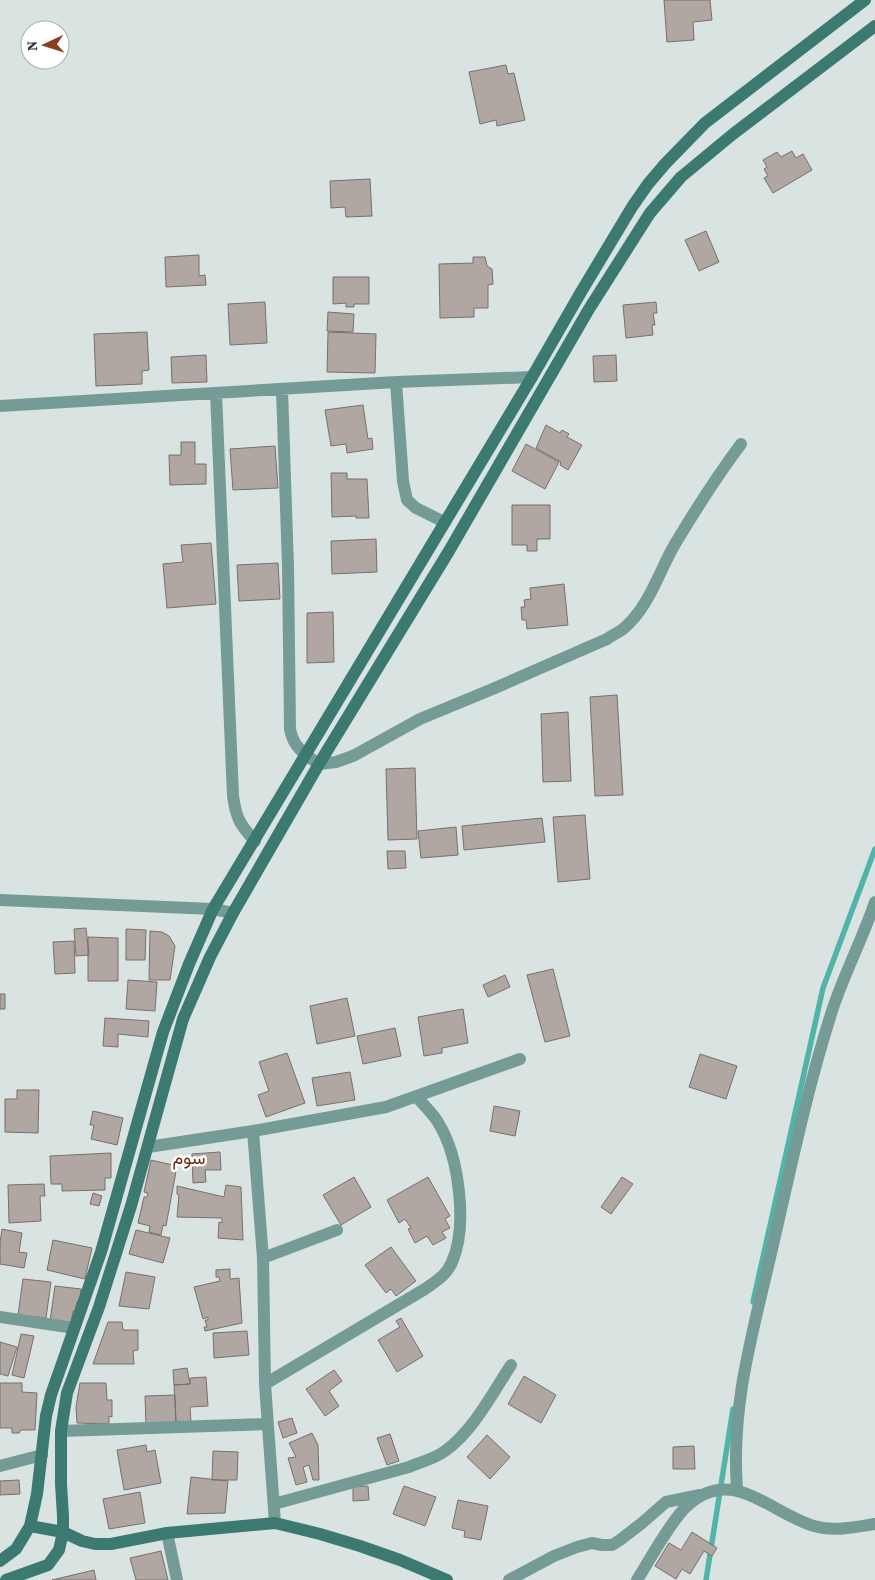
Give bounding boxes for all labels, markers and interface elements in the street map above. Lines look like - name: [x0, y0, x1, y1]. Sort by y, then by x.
- north arrow: [20, 20, 70, 70]
- text: N: [22, 40, 42, 52]
- district label: سوم: [173, 1145, 205, 1170]

